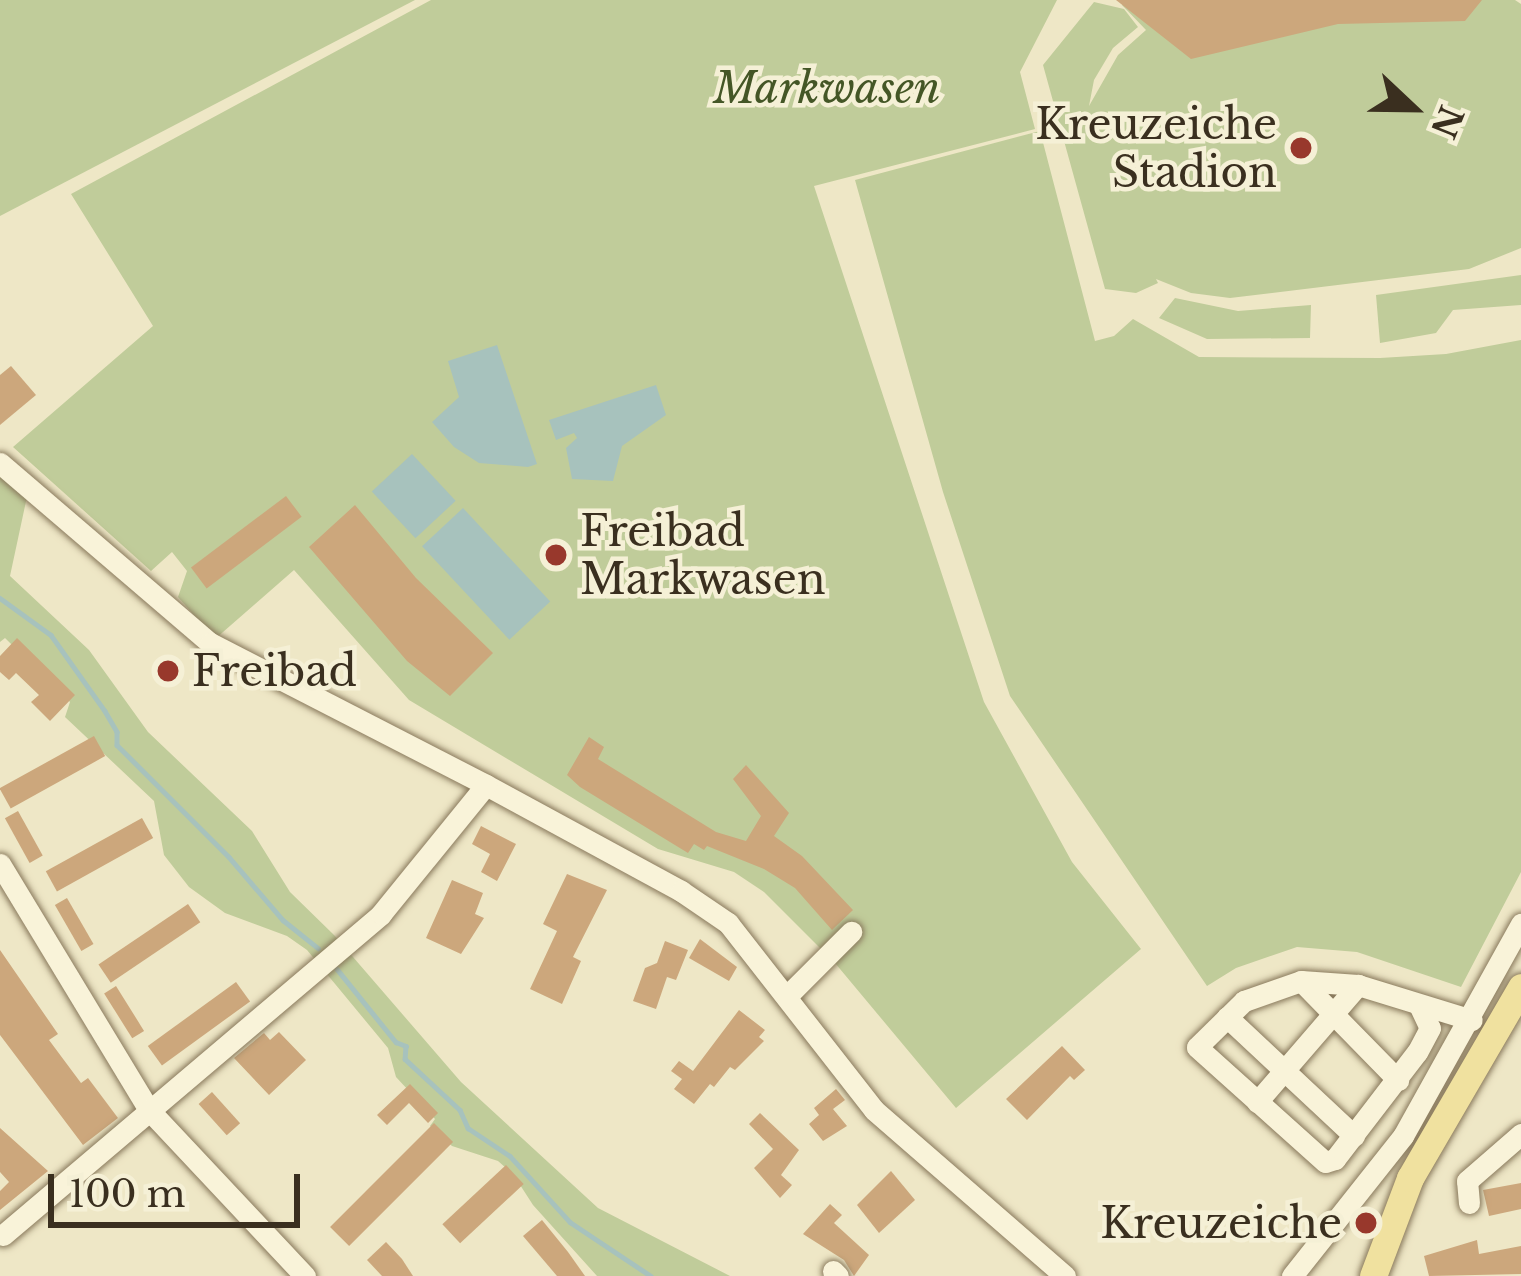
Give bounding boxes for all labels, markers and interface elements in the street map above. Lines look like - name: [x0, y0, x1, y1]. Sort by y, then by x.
- north arrow: [1353, 48, 1473, 168]
- park label: Markwasen: [714, 63, 940, 113]
- place label: Kreuzeiche Stadion: [1035, 99, 1277, 198]
- text: N: [1422, 100, 1472, 144]
- marker: Kreuzeiche Stadion: [1288, 135, 1314, 161]
- place label: Freibad Markwasen: [580, 506, 826, 604]
- marker: Freibad Markwasen: [543, 542, 569, 568]
- place label: Freibad: [192, 646, 357, 696]
- marker: Freibad: [155, 658, 181, 684]
- scale bar: [54, 1150, 306, 1224]
- text: 100 m: [69, 1172, 185, 1217]
- place label: Kreuzeiche: [1100, 1198, 1342, 1248]
- marker: Kreuzeiche: [1353, 1210, 1379, 1236]

